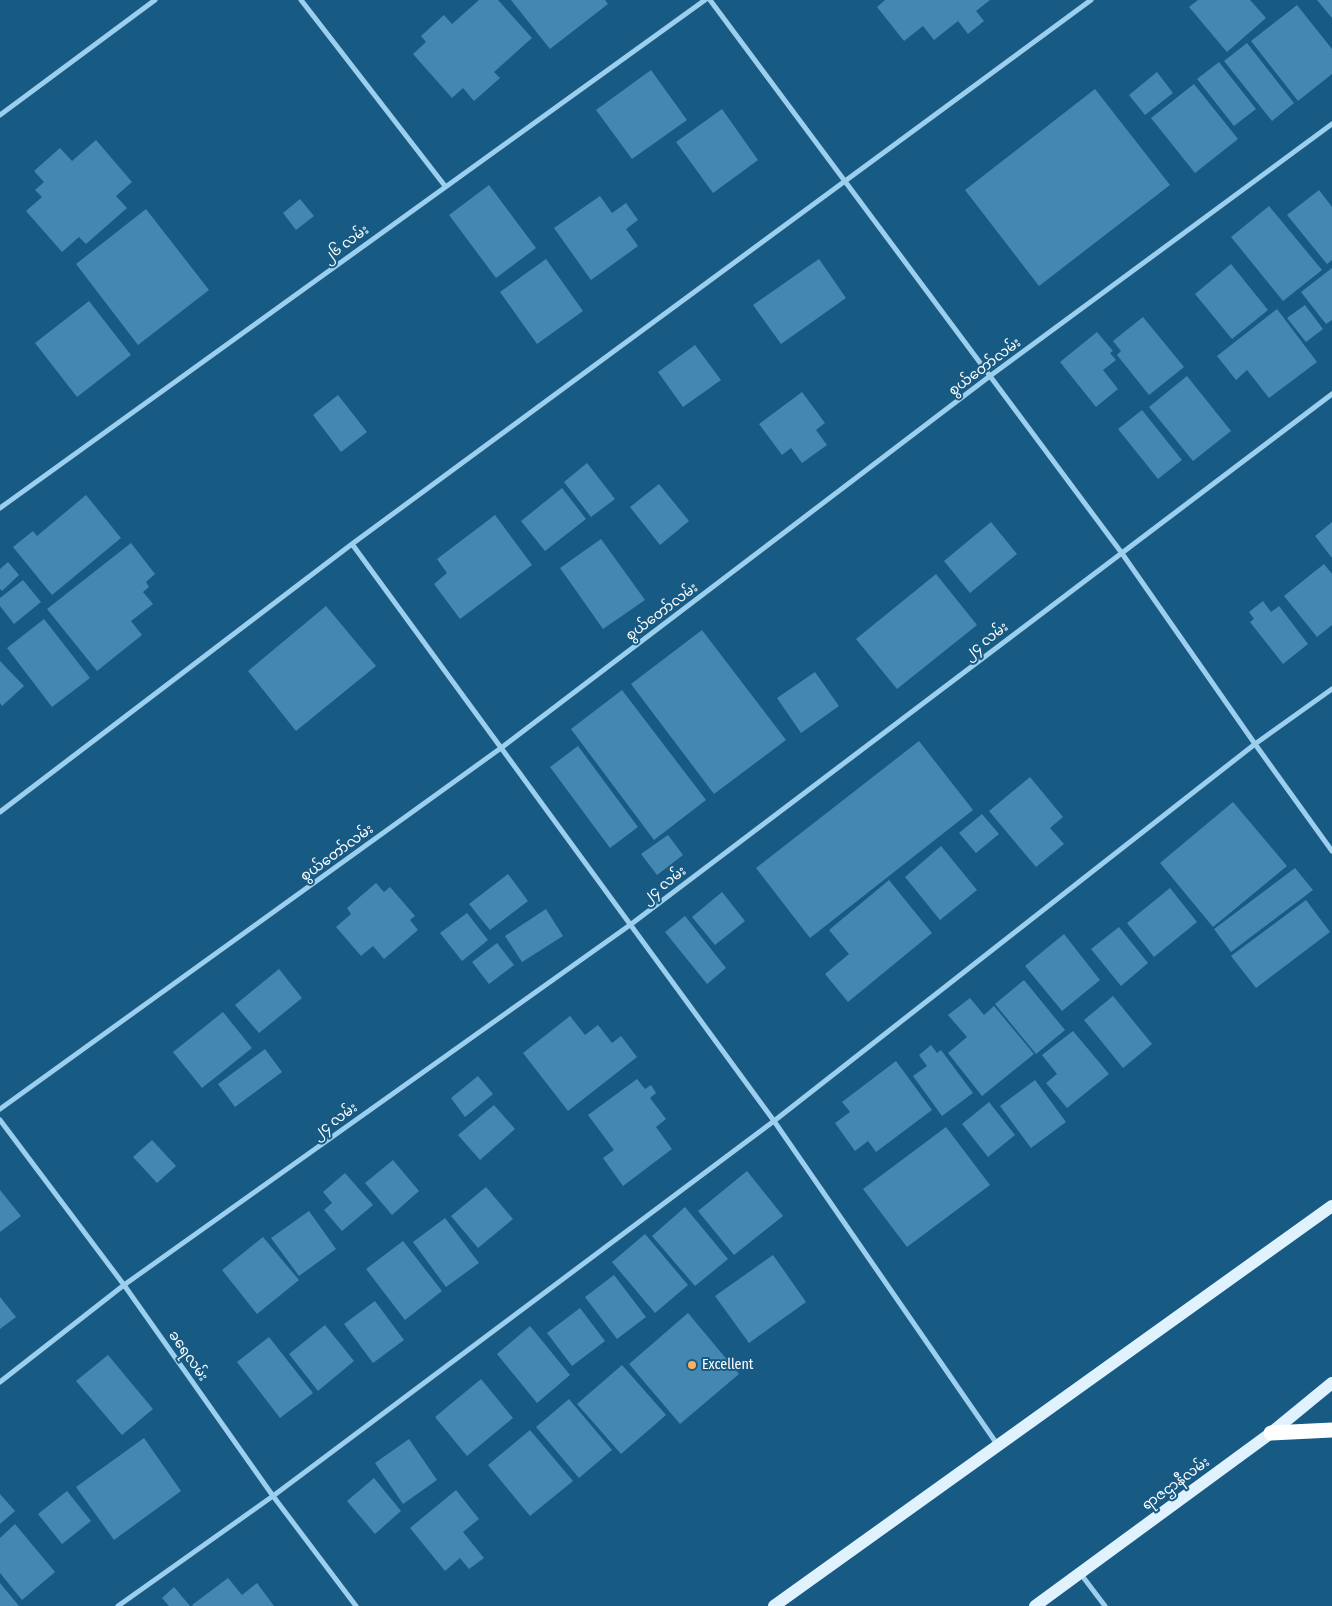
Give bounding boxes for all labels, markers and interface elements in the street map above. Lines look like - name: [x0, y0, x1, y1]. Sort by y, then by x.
- street label: ၂၆ လမ်း: [320, 222, 372, 266]
- street label: စွယ်တော်လမ်း: [946, 334, 1024, 400]
- street label: စွယ်တော်လမ်း: [623, 579, 701, 645]
- street label: ၂၄ လမ်း: [960, 619, 1012, 663]
- street label: စွယ်တော်လမ်း: [297, 821, 377, 885]
- street label: ၂၄ လမ်း: [638, 863, 690, 907]
- street label: ၂၄ လမ်း: [309, 1099, 361, 1143]
- street label: ခရေလမ်း: [165, 1327, 211, 1385]
- place label: Excellent: [702, 1357, 753, 1373]
- marker: Excellent: [686, 1359, 698, 1371]
- street label: ရာဇဌာနီလမ်း: [1139, 1454, 1213, 1514]

